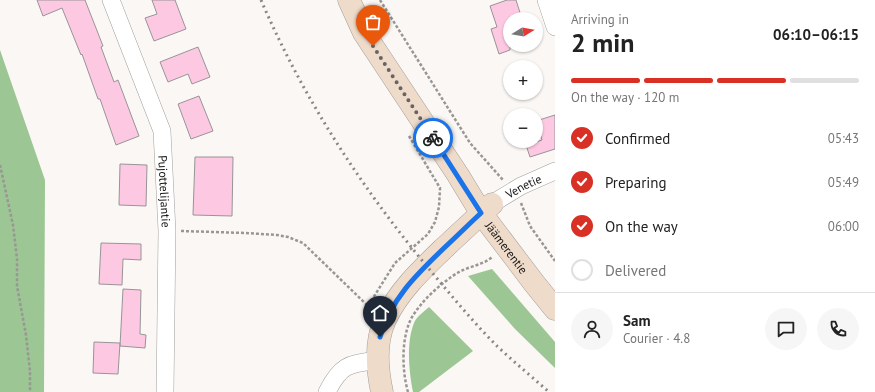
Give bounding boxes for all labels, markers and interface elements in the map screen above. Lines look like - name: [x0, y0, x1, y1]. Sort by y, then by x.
- pin: [356, 5, 390, 46]
- icon: bag: [362, 11, 384, 33]
- text: Arriving in: [571, 11, 629, 28]
- north arrow: [503, 12, 543, 52]
- map controls: [503, 12, 543, 148]
- text: 06:10–06:15: [773, 25, 859, 44]
- text: 2 min: [571, 26, 634, 59]
- button: +: [503, 60, 543, 100]
- text: On the way · 120 m: [571, 89, 679, 106]
- button: −: [503, 108, 543, 148]
- courier: [413, 118, 453, 158]
- icon: bike: [422, 127, 444, 149]
- icon: check: [571, 127, 593, 149]
- text: Confirmed: [605, 129, 670, 148]
- text: 05:43: [828, 130, 859, 147]
- street label: Pujottelijantie: [156, 155, 174, 228]
- street label: Venetie: [502, 170, 544, 202]
- icon: check: [571, 171, 593, 193]
- text: Preparing: [605, 173, 667, 192]
- text: 05:49: [828, 174, 859, 191]
- icon: check: [571, 215, 593, 237]
- street label: Jäämerentie: [482, 217, 532, 276]
- text: On the way: [605, 217, 678, 236]
- text: 06:00: [828, 218, 859, 235]
- text: Delivered: [605, 261, 666, 280]
- pin: [363, 296, 397, 337]
- icon: home: [369, 302, 391, 324]
- button: person: [571, 308, 613, 350]
- button: chat: [765, 308, 807, 350]
- button: phone: [817, 308, 859, 350]
- text: Sam: [623, 311, 650, 330]
- text: Courier · 4.8: [623, 330, 690, 347]

